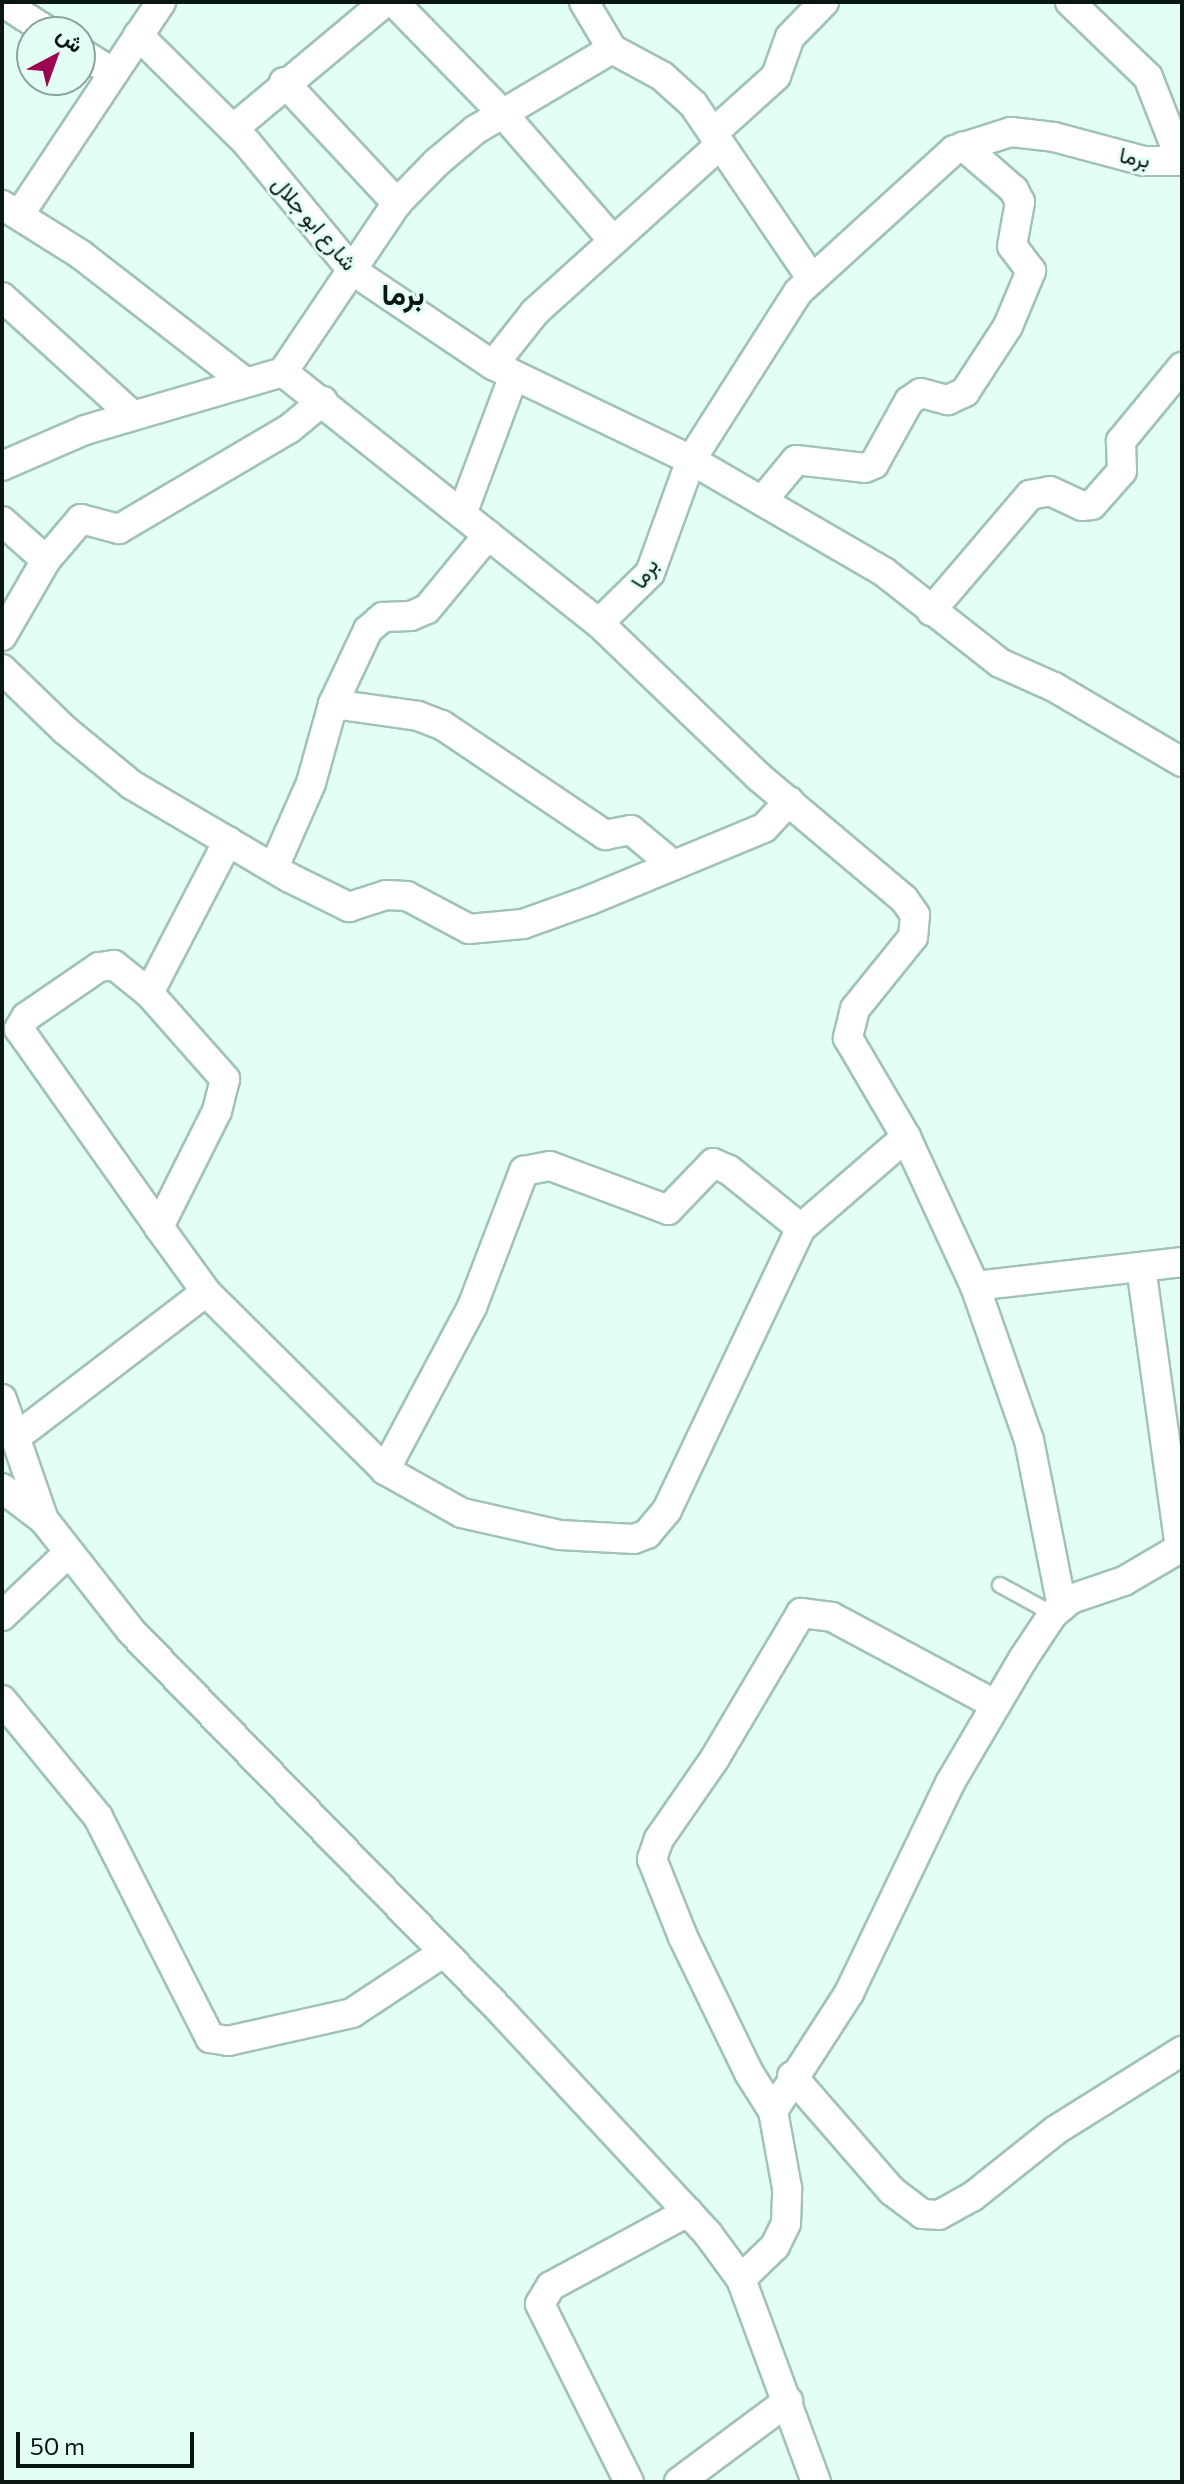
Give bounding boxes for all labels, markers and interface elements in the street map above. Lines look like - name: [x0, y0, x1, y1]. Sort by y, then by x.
- north arrow: [16, 16, 96, 96]
- text: ش: [52, 20, 90, 58]
- street label: برما: [1117, 141, 1153, 173]
- street label: شارع ابو جلال: [267, 171, 363, 275]
- district label: برما: [381, 275, 425, 311]
- street label: برما: [625, 553, 663, 593]
- scale bar: [20, 2416, 198, 2466]
- text: 50 m: [30, 2431, 85, 2460]

